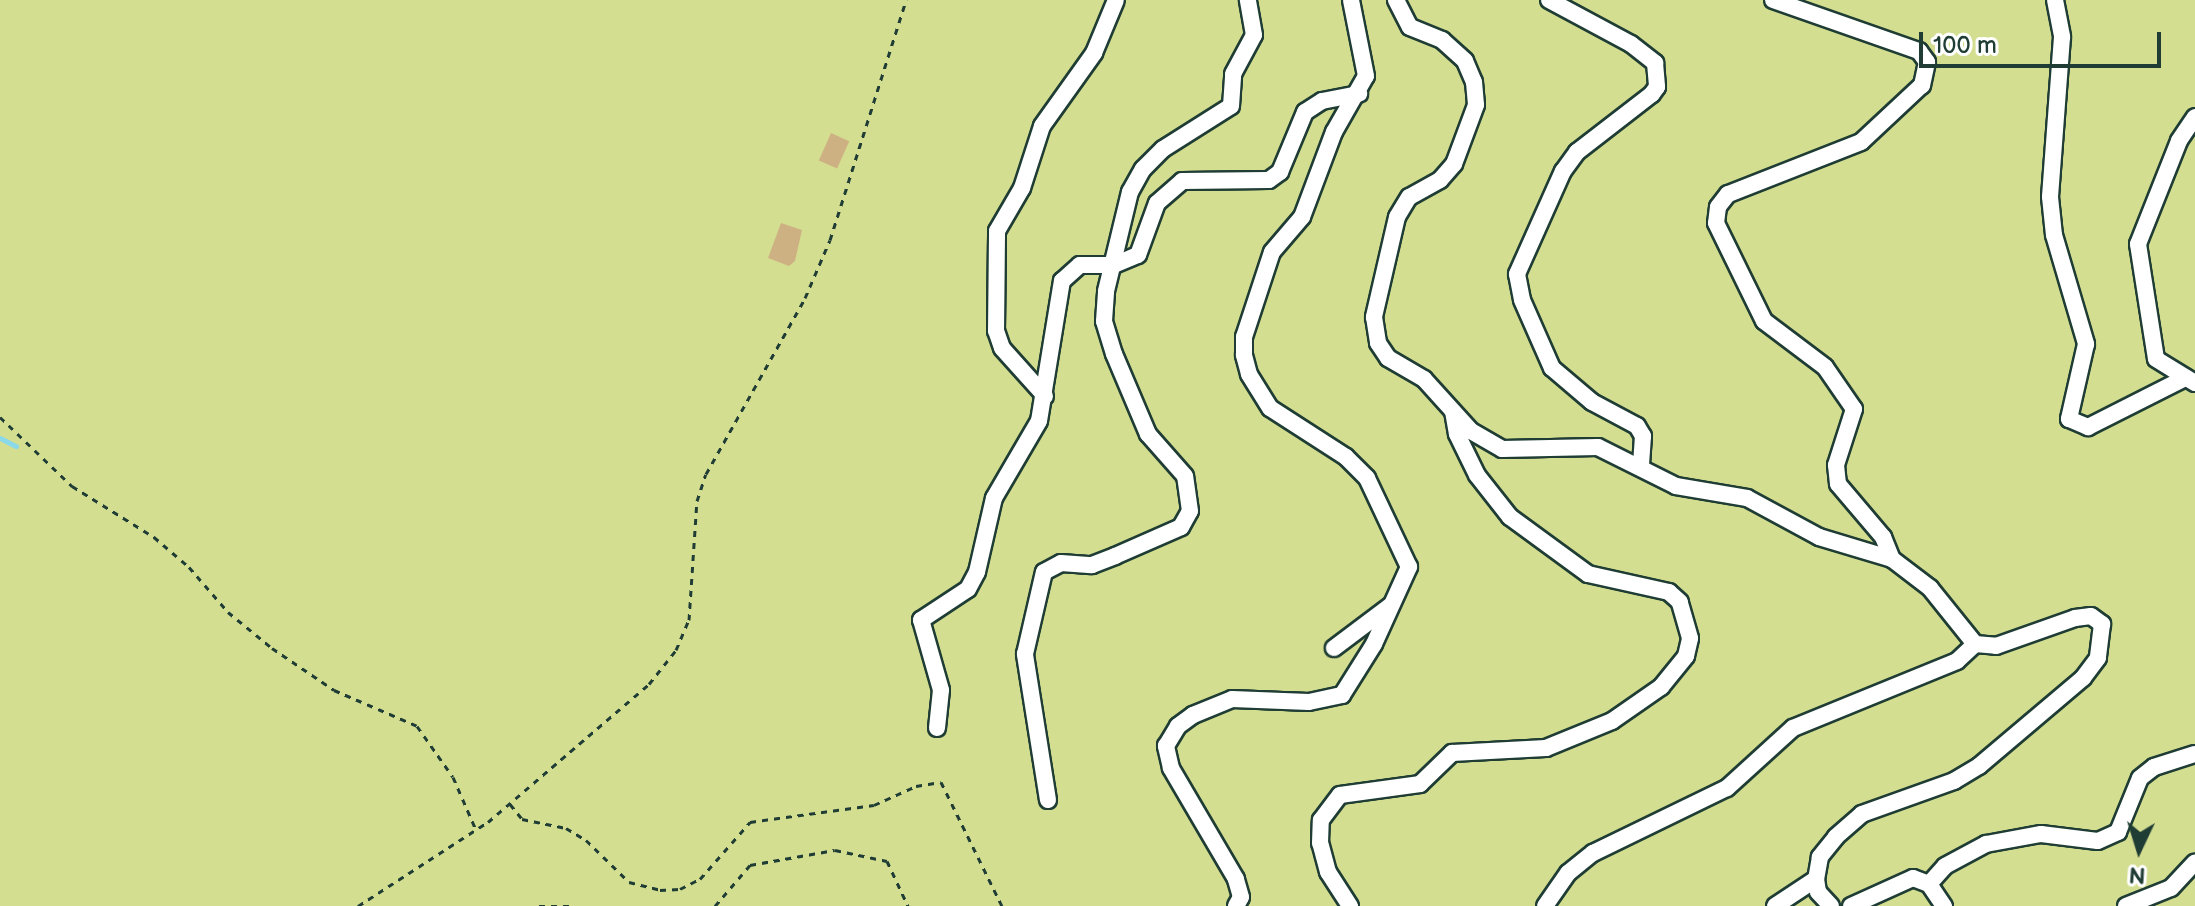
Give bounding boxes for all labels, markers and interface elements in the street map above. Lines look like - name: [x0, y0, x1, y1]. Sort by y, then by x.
- scale bar: [1923, 16, 2165, 66]
- text: 100 m: [1933, 31, 1997, 60]
- north arrow: [2099, 810, 2179, 890]
- text: N: [2128, 860, 2146, 888]

